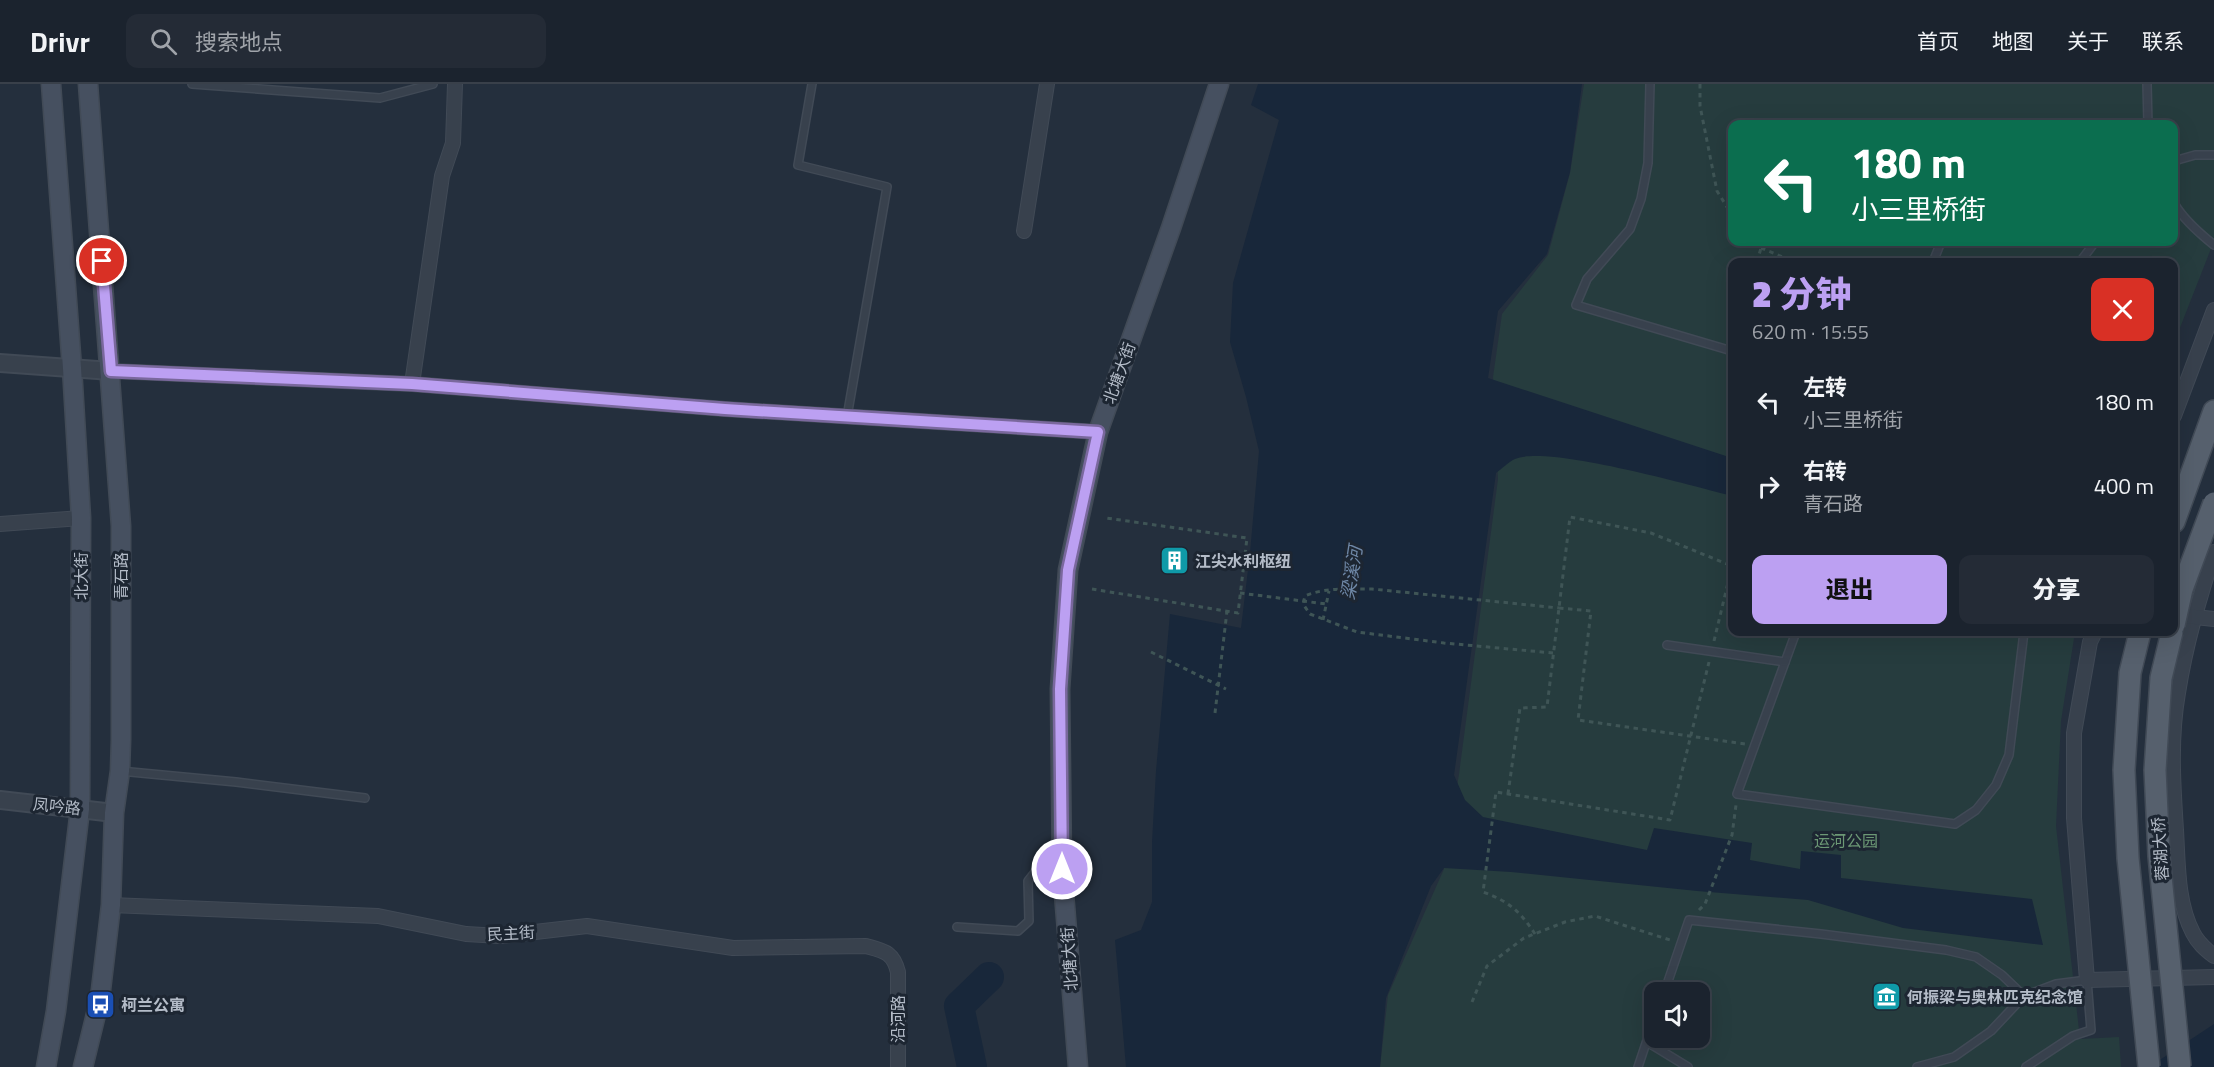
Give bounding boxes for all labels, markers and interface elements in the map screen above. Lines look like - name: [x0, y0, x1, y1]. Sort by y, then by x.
- search box: [126, 14, 546, 68]
- text: Drivr: [30, 20, 90, 63]
- icon: search: [147, 25, 180, 58]
- text: 搜索地点: [195, 25, 283, 59]
- text: 首页: [1917, 25, 1959, 57]
- text: 地图: [1992, 25, 2034, 57]
- text: 关于: [2067, 25, 2109, 57]
- text: 联系: [2142, 25, 2184, 57]
- text: 180 m: [1851, 130, 1966, 194]
- icon: left: [1752, 144, 1830, 222]
- text: 小三里桥街: [1851, 188, 1986, 229]
- pin: [76, 235, 127, 286]
- icon: arrive: [85, 244, 118, 277]
- text: 2 分钟: [1752, 266, 1852, 321]
- button: close: [2091, 278, 2154, 341]
- text: 620 m · 15:55: [1752, 316, 1869, 347]
- street label: 北塘大街: [1097, 339, 1141, 407]
- text: 左转: [1803, 370, 1847, 404]
- text: 180 m: [2094, 385, 2154, 419]
- icon: left: [1752, 386, 1785, 419]
- text: 小三里桥街: [1803, 404, 1903, 435]
- text: 右转: [1803, 454, 1847, 488]
- text: 400 m: [2094, 469, 2154, 503]
- icon: right: [1752, 470, 1785, 503]
- text: 青石路: [1803, 488, 1863, 519]
- water label: 梁溪河: [1334, 541, 1370, 602]
- building icon: 江尖水利枢纽: [1158, 545, 1190, 577]
- place label: 江尖水利枢纽: [1195, 549, 1291, 573]
- street label: 北大街: [69, 552, 93, 600]
- street label: 青石路: [109, 552, 133, 600]
- button: 退出: [1752, 555, 1947, 624]
- button: 分享: [1959, 555, 2154, 624]
- street label: 凤吟路: [32, 792, 82, 820]
- street label: 蓉湖大桥: [2146, 816, 2174, 882]
- park label: 运河公园: [1814, 829, 1878, 853]
- position arrow: [1030, 837, 1094, 901]
- street label: 民主街: [486, 920, 536, 946]
- street label: 北塘大街: [1055, 926, 1083, 992]
- museum icon: 何振梁与奥林匹克纪念馆: [1870, 981, 1902, 1013]
- map controls: [1644, 982, 1710, 1048]
- button: sound: [1644, 982, 1710, 1048]
- place label: 何振梁与奥林匹克纪念馆: [1907, 985, 2083, 1009]
- bus stop icon: 柯兰公寓: [84, 989, 116, 1021]
- place label: 柯兰公寓: [121, 993, 185, 1017]
- street label: 沿河路: [886, 995, 910, 1043]

